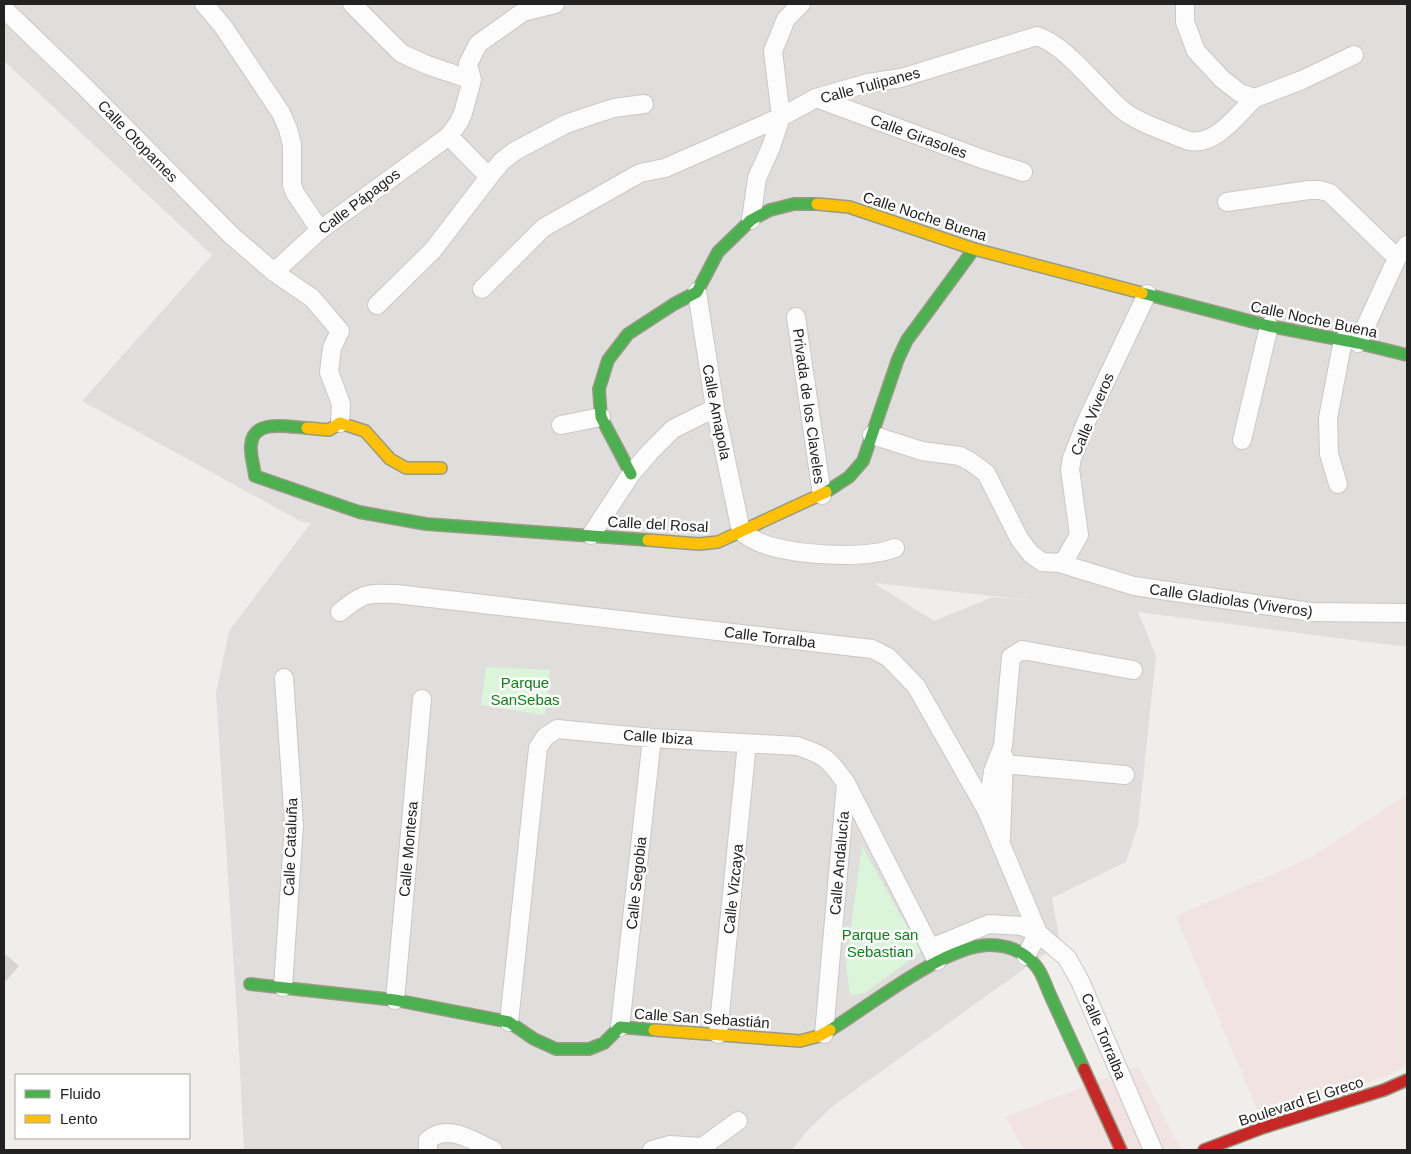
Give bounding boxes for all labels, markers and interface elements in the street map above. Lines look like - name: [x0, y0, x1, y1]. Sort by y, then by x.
- street label: Calle Tulipanes: [818, 64, 922, 106]
- street label: Calle Otopames: [95, 96, 181, 186]
- street label: Calle Girasoles: [868, 111, 970, 161]
- street label: Calle Pápagos: [315, 165, 403, 237]
- street label: Calle Noche Buena: [861, 188, 990, 244]
- street label: Calle Noche Buena: [1249, 297, 1380, 341]
- street label: Privada de los Claveles: [790, 327, 828, 485]
- street label: Calle Amapola: [699, 363, 735, 462]
- street label: Calle Viveros: [1067, 370, 1117, 458]
- street label: Calle del Rosal: [607, 513, 709, 535]
- street label: Calle Gladiolas (Viveros): [1148, 580, 1314, 620]
- street label: Calle Torralba: [723, 623, 817, 651]
- park label: Parque SanSebas: [490, 674, 560, 708]
- street label: Calle Ibiza: [622, 726, 694, 748]
- street label: Calle Cataluña: [280, 797, 300, 896]
- street label: Calle Montesa: [395, 800, 421, 898]
- street label: Calle Andalucía: [826, 810, 852, 916]
- street label: Calle Segobia: [623, 835, 649, 930]
- street label: Calle Vizcaya: [720, 842, 746, 935]
- park label: Parque san Sebastian: [842, 926, 918, 960]
- street label: Calle Torralba: [1078, 990, 1130, 1082]
- street label: Calle San Sebastián: [634, 1005, 770, 1031]
- street label: Boulevard El Greco: [1237, 1073, 1365, 1129]
- legend: [15, 1074, 190, 1139]
- text: Fluido: [60, 1085, 101, 1102]
- text: Lento: [60, 1110, 98, 1127]

